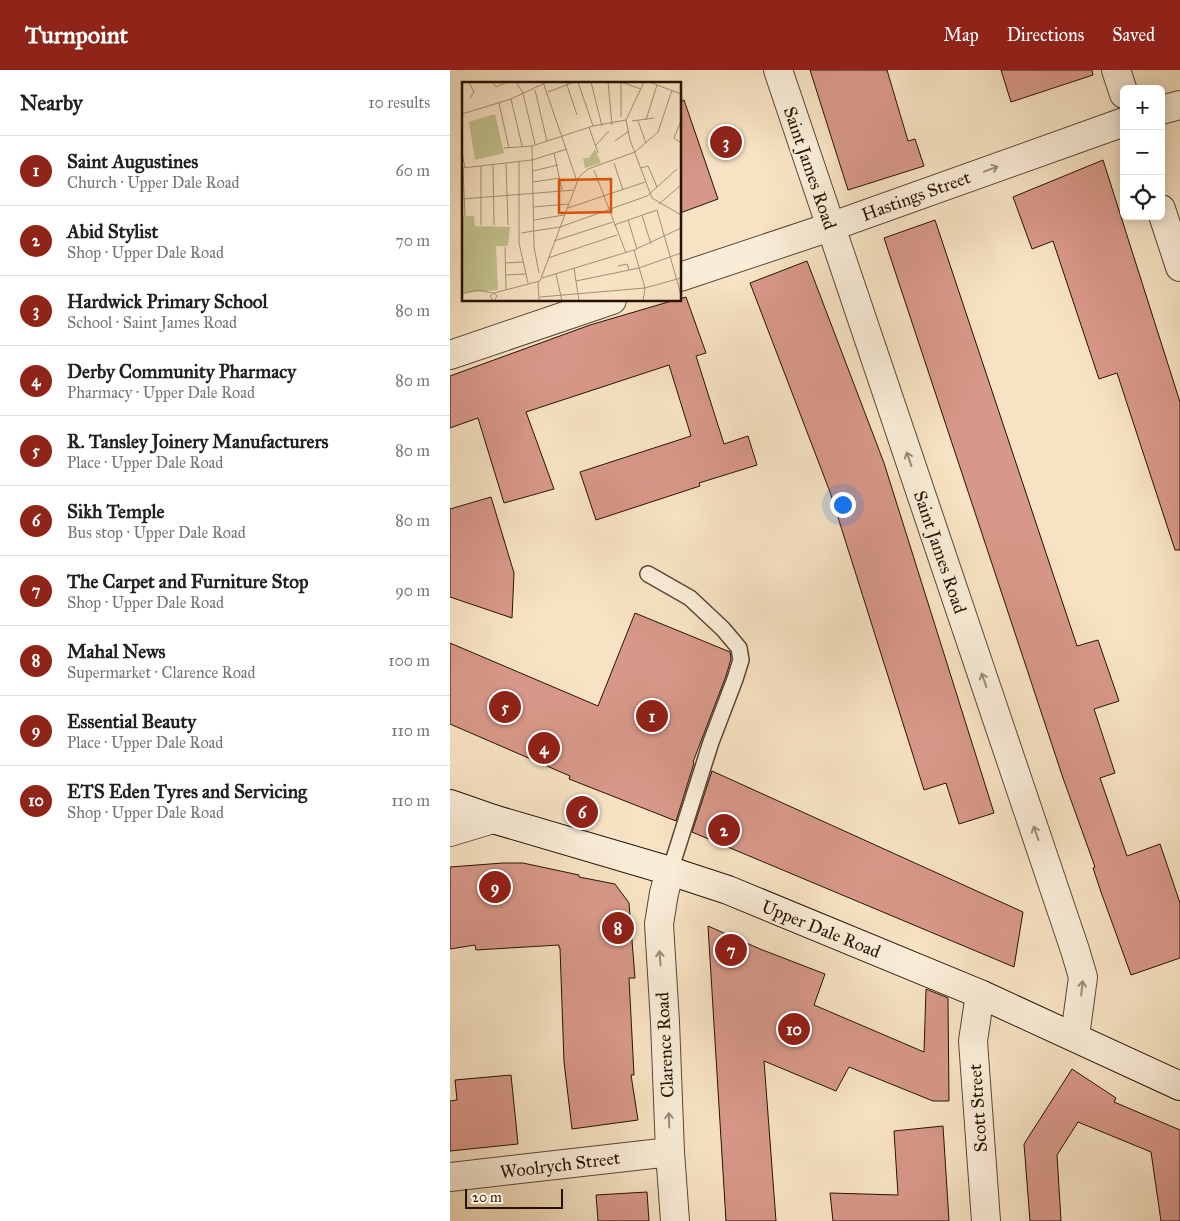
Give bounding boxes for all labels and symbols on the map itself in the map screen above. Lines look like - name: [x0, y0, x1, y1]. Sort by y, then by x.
- inset map: [462, 82, 681, 301]
- street label: Saint James Road: [778, 104, 841, 233]
- pin: 3: [710, 123, 742, 161]
- one-way arrow: [983, 164, 999, 173]
- street label: Hastings Street: [859, 166, 974, 227]
- one-way arrow: [904, 452, 913, 468]
- street label: Saint James Road: [908, 488, 971, 617]
- your location: [830, 492, 856, 518]
- one-way arrow: [978, 672, 988, 688]
- pin: 5: [489, 688, 521, 726]
- pin: 1: [636, 697, 668, 735]
- pin: 4: [528, 729, 560, 767]
- pin: 6: [566, 793, 598, 831]
- pin: 2: [708, 811, 740, 849]
- one-way arrow: [1031, 826, 1040, 842]
- pin: 9: [479, 868, 511, 906]
- street label: Upper Dale Road: [758, 895, 884, 963]
- pin: 8: [602, 909, 634, 947]
- pin: 7: [715, 931, 747, 969]
- one-way arrow: [655, 950, 665, 966]
- one-way arrow: [1077, 980, 1087, 996]
- street label: Clarence Road: [651, 992, 679, 1098]
- pin: 10: [778, 1010, 810, 1048]
- street label: Scott Street: [964, 1062, 992, 1153]
- one-way arrow: [664, 1112, 673, 1128]
- street label: Woolrych Street: [499, 1147, 622, 1183]
- scale bar: [465, 1186, 562, 1209]

